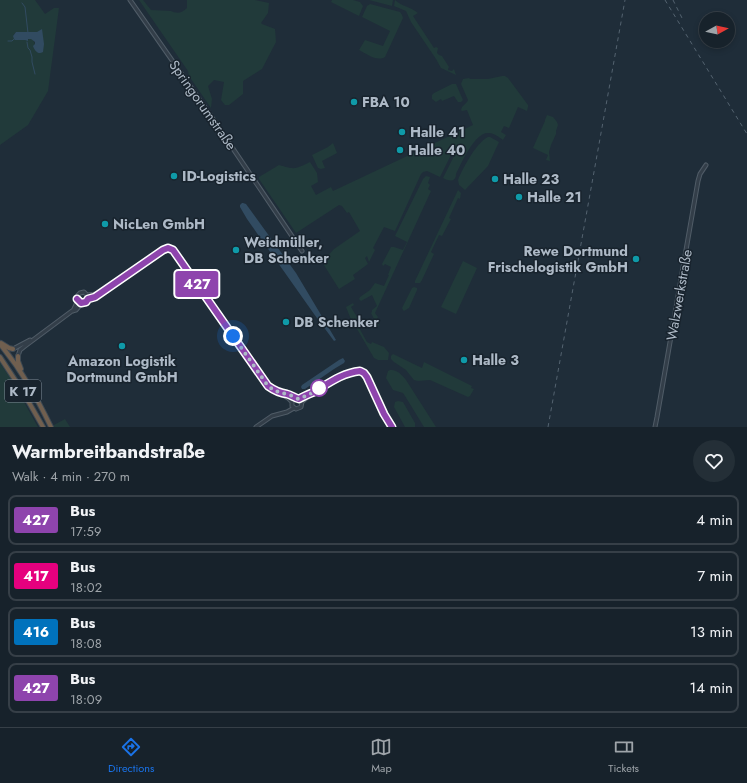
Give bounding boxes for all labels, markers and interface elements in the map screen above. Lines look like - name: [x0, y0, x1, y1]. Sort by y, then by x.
- north arrow: [699, 12, 735, 48]
- map controls: [699, 12, 735, 48]
- street label: Springorumstraße: [164, 56, 242, 154]
- place label: FBA 10: [362, 92, 410, 112]
- marker: FBA 10: [349, 97, 359, 107]
- place label: Halle 41: [410, 122, 465, 142]
- marker: Halle 41: [397, 127, 407, 137]
- place label: Halle 40: [408, 140, 465, 160]
- marker: Halle 40: [395, 145, 405, 155]
- place label: ID-Logistics: [182, 166, 257, 186]
- place label: Halle 23: [503, 169, 560, 189]
- marker: ID-Logistics: [169, 171, 179, 181]
- marker: Halle 23: [490, 174, 500, 184]
- place label: Halle 21: [527, 187, 582, 207]
- marker: Halle 21: [514, 192, 524, 202]
- place label: NicLen GmbH: [113, 214, 205, 234]
- marker: NicLen GmbH: [100, 219, 110, 229]
- place label: Weidmüller, DB Schenker: [244, 232, 329, 268]
- place label: Rewe Dortmund Frischelogistik GmbH: [488, 241, 628, 277]
- marker: Weidmüller, DB Schenker: [231, 245, 241, 255]
- street label: Walzwerkstraße: [661, 248, 697, 342]
- marker: Rewe Dortmund Frischelogistik GmbH: [631, 254, 641, 264]
- line badge: 427: [174, 271, 220, 297]
- text: 427: [183, 274, 211, 294]
- place label: DB Schenker: [294, 312, 379, 332]
- marker: DB Schenker: [281, 317, 291, 327]
- your location: [223, 326, 243, 346]
- marker: Amazon Logistik Dortmund GmbH: [117, 341, 127, 351]
- place label: Halle 3: [472, 350, 519, 370]
- place label: Amazon Logistik Dortmund GmbH: [66, 351, 178, 387]
- marker: Halle 3: [459, 355, 469, 365]
- unlabelled marker: [310, 379, 328, 397]
- road number: K 17: [5, 380, 41, 402]
- text: Warmbreitbandstraße: [12, 438, 205, 465]
- button: heart: [693, 440, 735, 482]
- text: Walk · 4 min · 270 m: [12, 467, 130, 486]
- text: Bus: [70, 500, 95, 522]
- text: 4 min: [696, 509, 733, 531]
- text: 427: [22, 510, 50, 530]
- text: 17:59: [70, 522, 101, 541]
- text: Bus: [70, 556, 95, 578]
- text: 7 min: [697, 565, 733, 587]
- text: 417: [23, 566, 49, 586]
- text: 18:02: [70, 578, 102, 597]
- text: Bus: [70, 612, 95, 634]
- text: 13 min: [690, 621, 733, 643]
- text: 416: [23, 622, 49, 642]
- text: 18:08: [70, 634, 102, 653]
- text: Bus: [70, 668, 95, 690]
- text: 14 min: [690, 677, 733, 699]
- text: 427: [22, 678, 50, 698]
- text: 18:09: [70, 690, 102, 709]
- tab: Directions: [108, 736, 155, 776]
- tab: Map: [370, 736, 392, 776]
- tab: Tickets: [608, 736, 639, 776]

